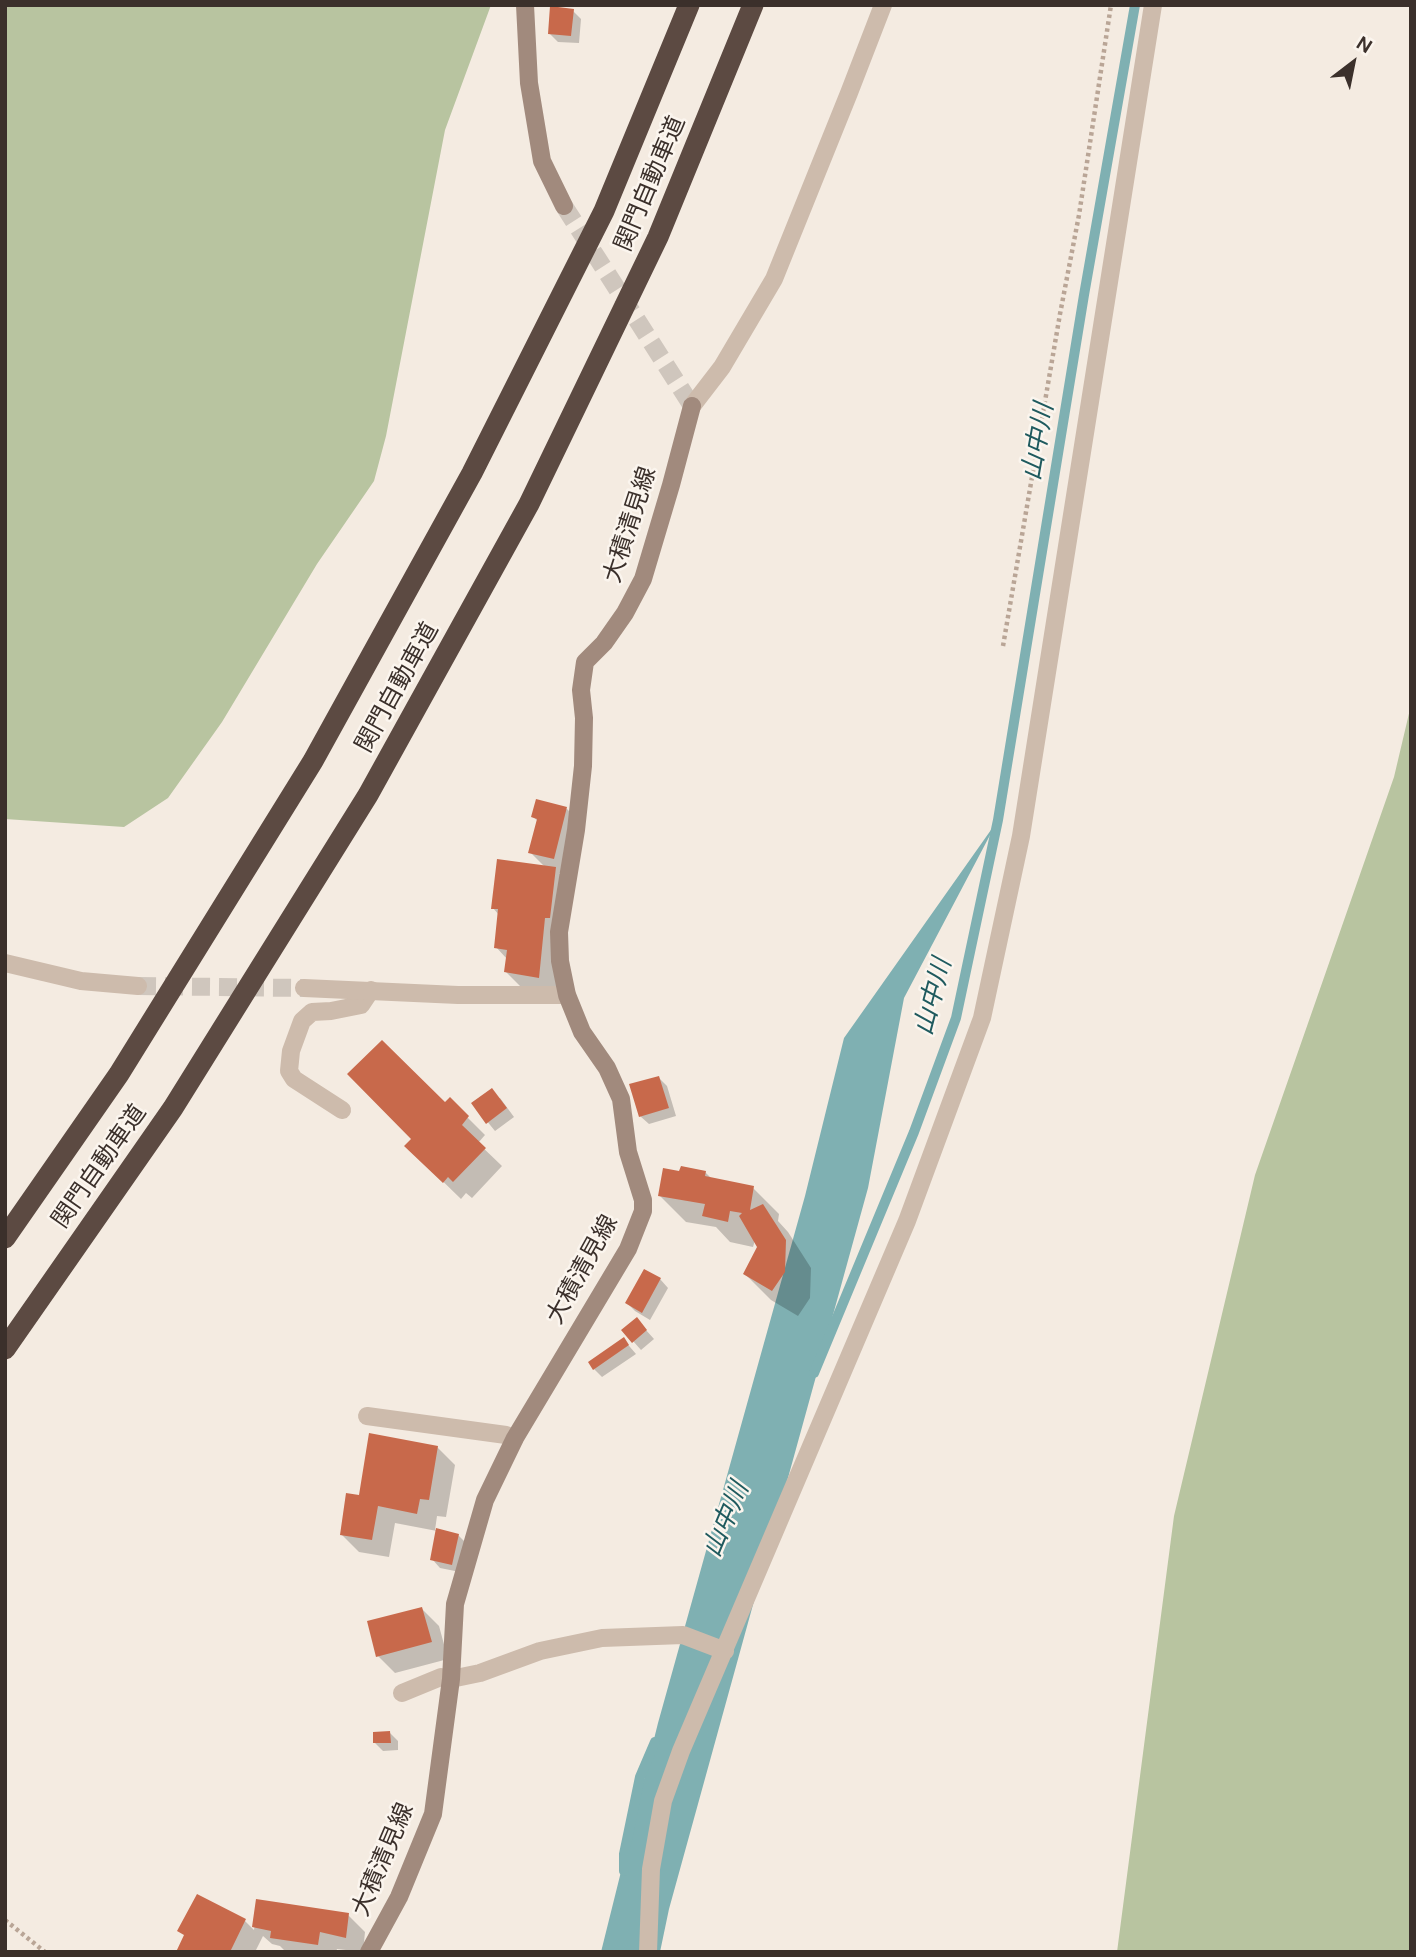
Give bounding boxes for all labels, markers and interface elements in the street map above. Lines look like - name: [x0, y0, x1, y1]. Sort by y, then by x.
- north arrow: [1318, 28, 1388, 98]
- text: N: [1352, 30, 1377, 59]
- street label: 関門自動車道: [610, 112, 692, 256]
- water label: 山中川: [1017, 401, 1061, 483]
- street label: 大積清見線: [599, 463, 663, 587]
- street label: 関門自動車道: [350, 618, 446, 758]
- water label: 山中川: [909, 955, 959, 1039]
- street label: 関門自動車道: [47, 1100, 153, 1234]
- street label: 大積清見線: [541, 1211, 625, 1329]
- water label: 山中川: [697, 1478, 757, 1562]
- street label: 大積清見線: [347, 1799, 421, 1921]

